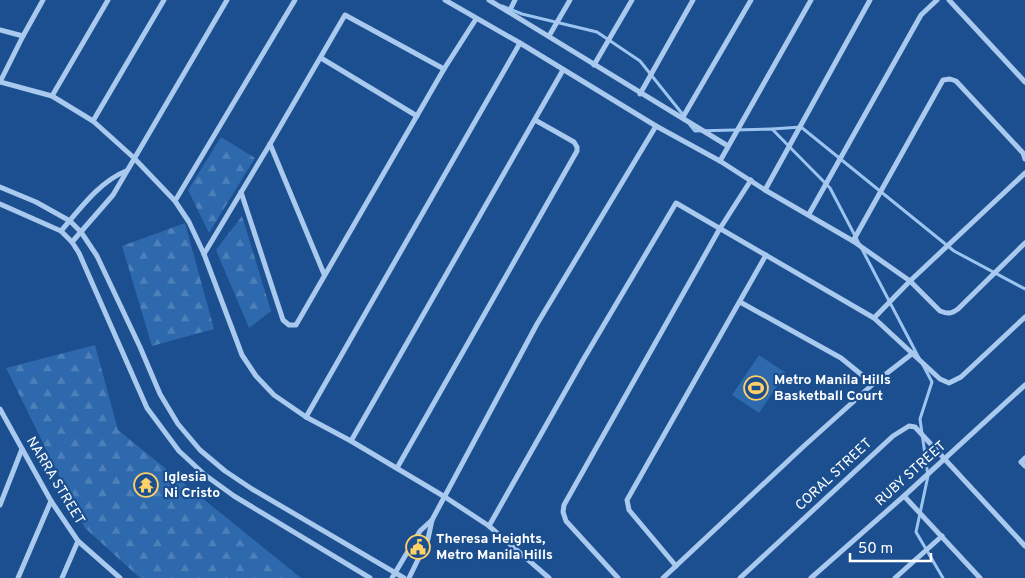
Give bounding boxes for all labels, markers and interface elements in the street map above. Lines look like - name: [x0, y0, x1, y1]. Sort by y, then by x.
- place label: Metro Manila Hills Basketball Court: [774, 372, 891, 405]
- sports icon: Metro Manila Hills Basketball Court: [743, 375, 769, 401]
- street label: NARRA STREET: [22, 434, 88, 528]
- street label: CORAL STREET: [792, 435, 876, 515]
- street label: RUBY STREET: [872, 438, 950, 510]
- place label: Iglesia Ni Cristo: [164, 469, 220, 502]
- temple icon: Iglesia Ni Cristo: [133, 472, 159, 498]
- scale bar: [850, 530, 931, 562]
- place label: Theresa Heights, Metro Manila Hills: [436, 531, 553, 564]
- public building icon: Theresa Heights, Metro Manila Hills: [405, 534, 431, 560]
- text: 50 m: [858, 540, 893, 559]

